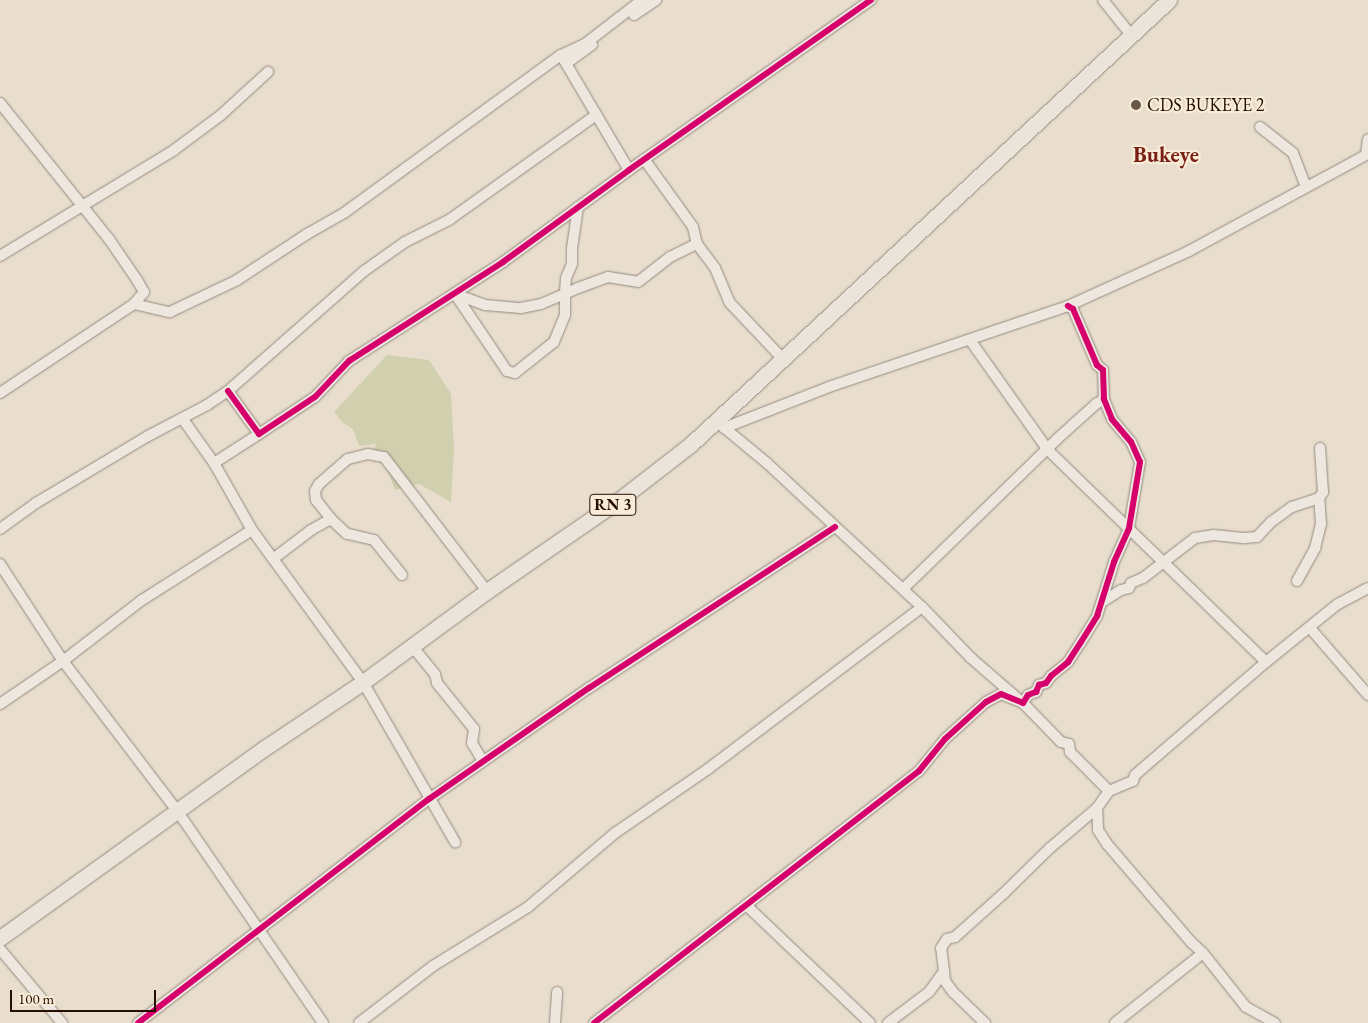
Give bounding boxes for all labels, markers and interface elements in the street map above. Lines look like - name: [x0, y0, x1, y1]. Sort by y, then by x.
- place label: CDS BUKEYE 2: [1147, 94, 1264, 116]
- marker: CDS BUKEYE 2: [1129, 98, 1143, 112]
- district label: Bukeye: [1133, 142, 1199, 168]
- road number: RN 3: [589, 492, 637, 518]
- scale bar: [12, 980, 159, 1012]
- text: 100 m: [18, 989, 54, 1008]

